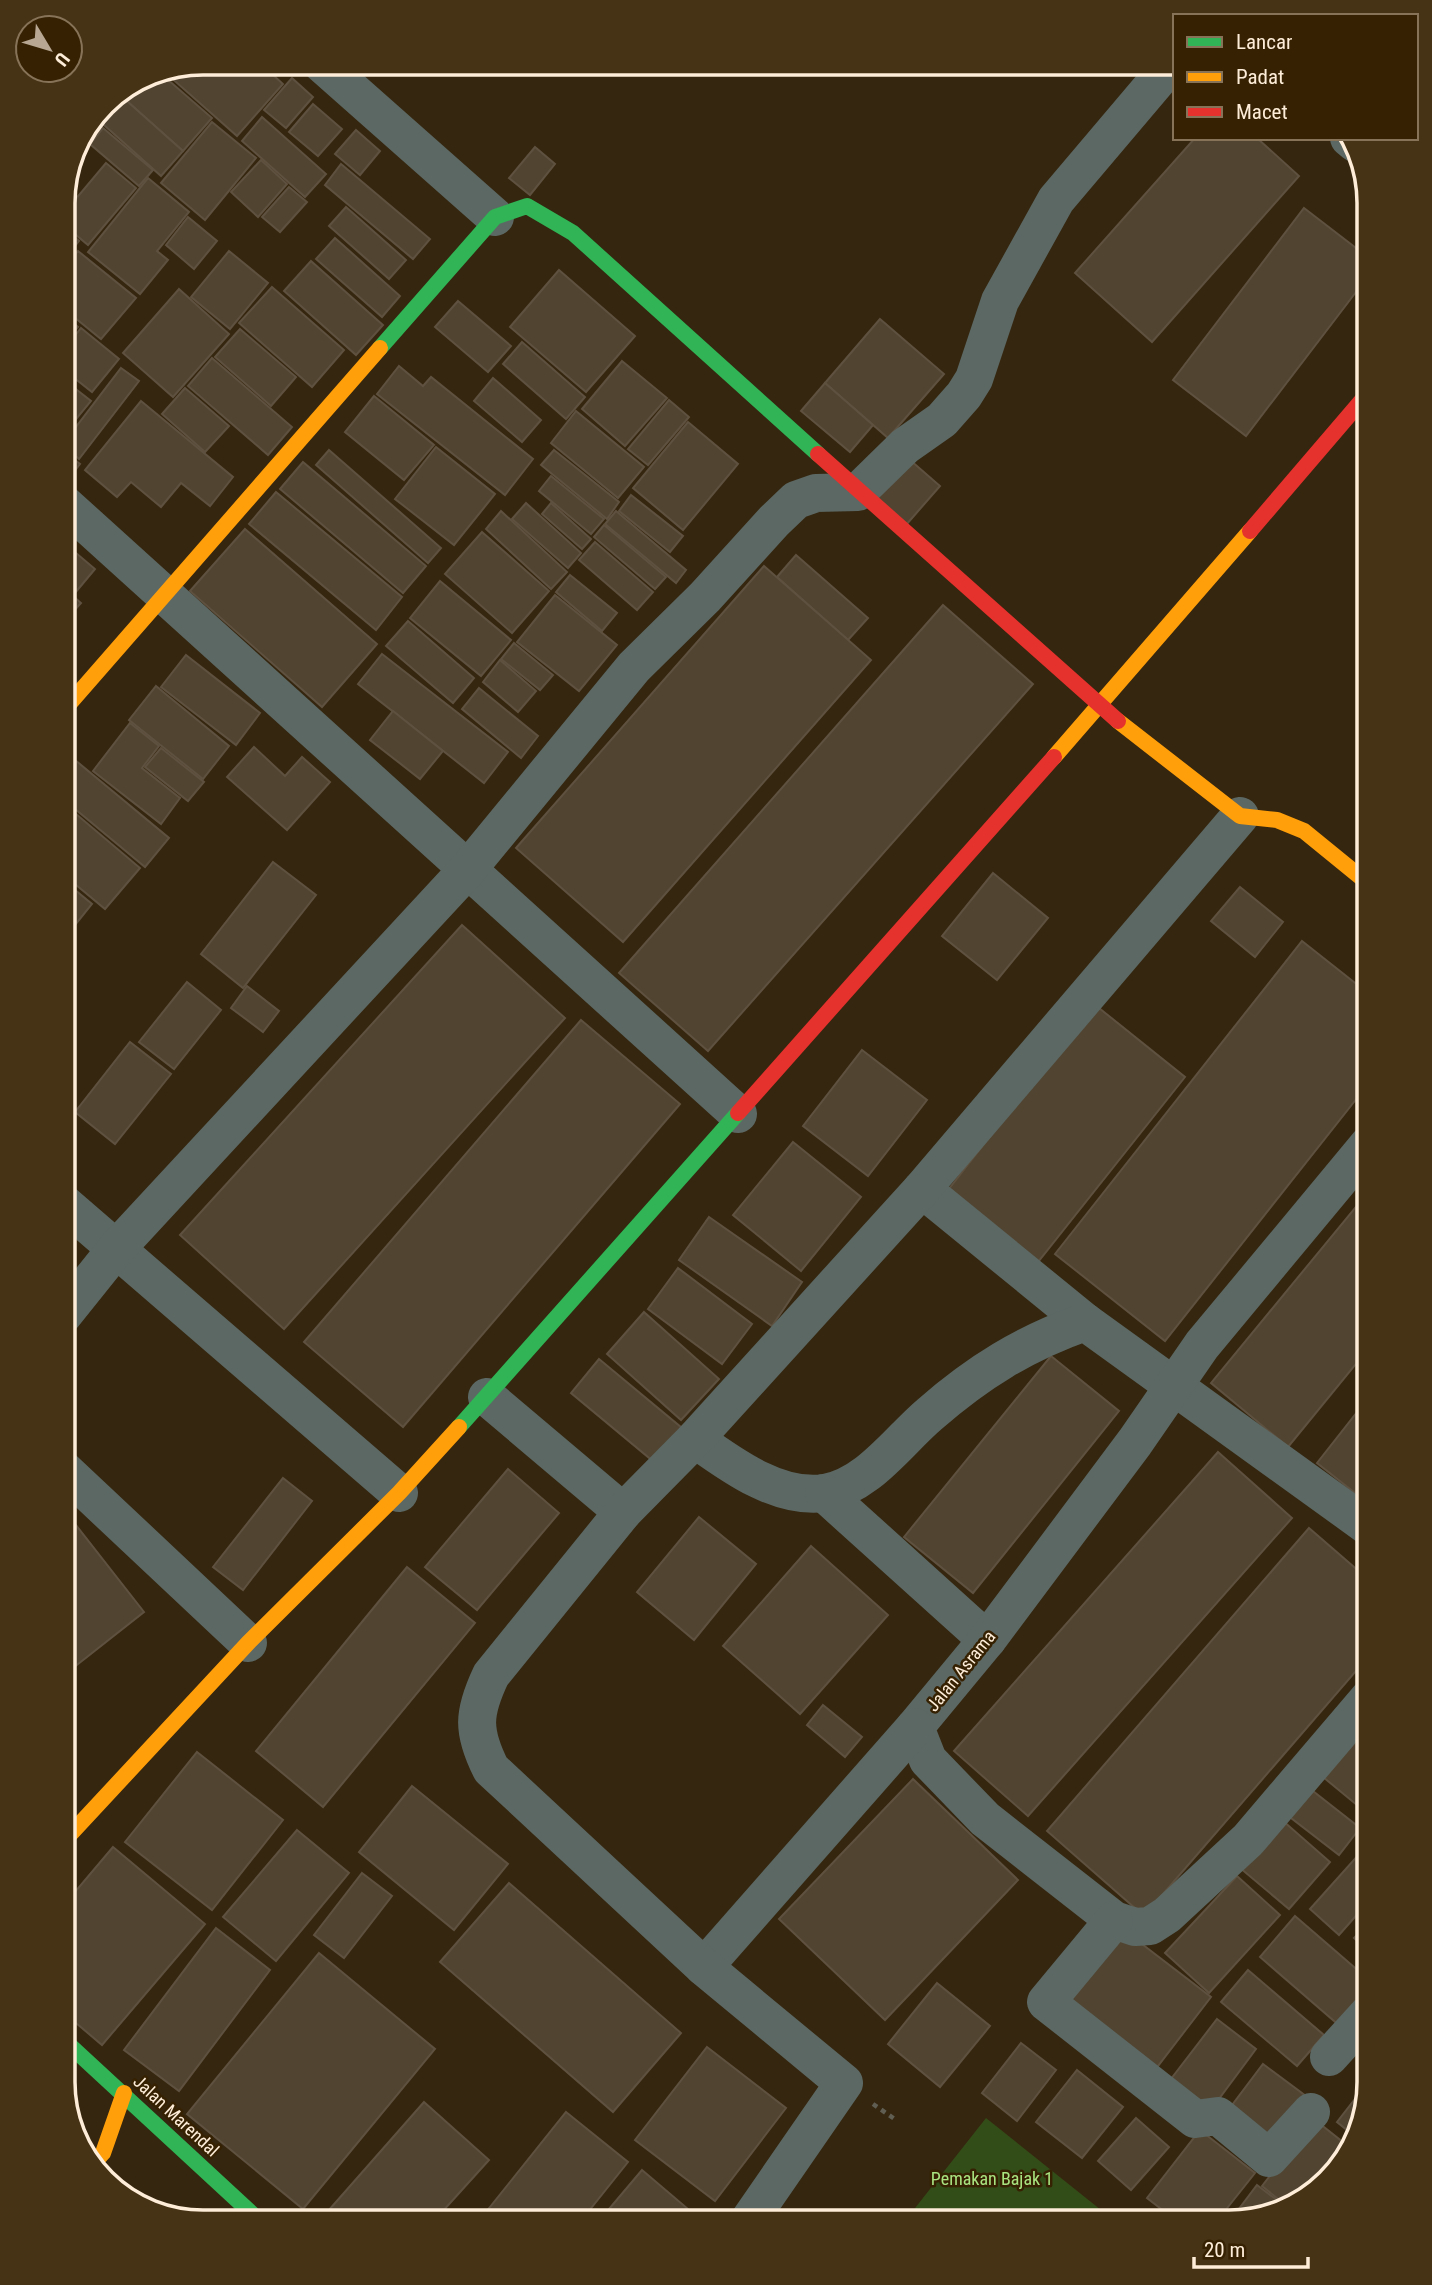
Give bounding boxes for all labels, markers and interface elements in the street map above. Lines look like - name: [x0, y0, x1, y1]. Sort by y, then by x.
- north arrow: [14, 14, 84, 84]
- legend: [1173, 14, 1418, 140]
- text: Lancar: [1236, 30, 1292, 54]
- text: U: [50, 48, 74, 71]
- text: Padat: [1236, 65, 1284, 89]
- text: Macet: [1236, 100, 1288, 124]
- street label: Jalan Asrama: [922, 1626, 999, 1715]
- street label: Jalan Marendal: [129, 2071, 223, 2161]
- park label: Pemakan Bajak 1: [931, 2168, 1053, 2189]
- scale bar: [1194, 2226, 1308, 2270]
- text: 20 m: [1204, 2238, 1245, 2262]

